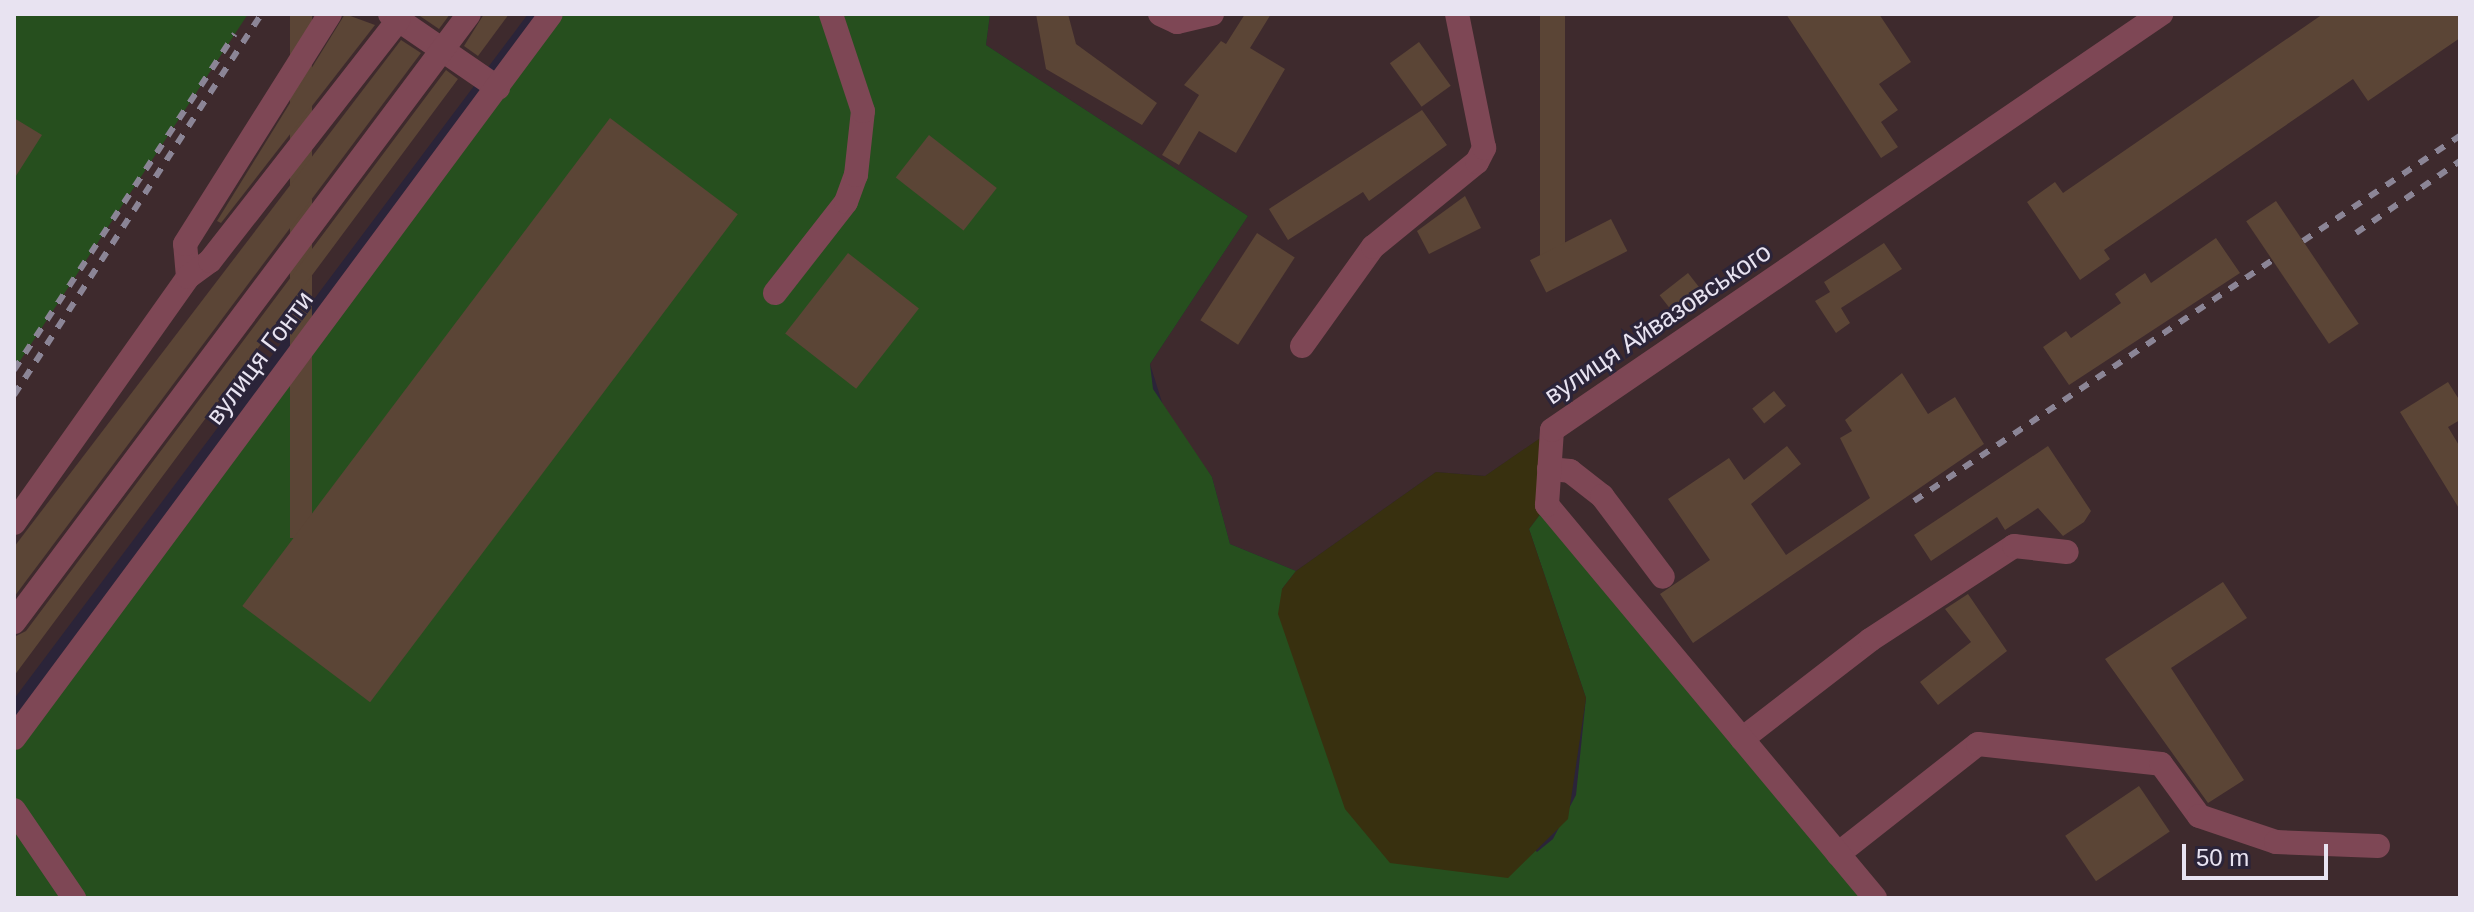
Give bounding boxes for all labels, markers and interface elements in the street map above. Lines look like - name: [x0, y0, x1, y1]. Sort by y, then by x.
- street label: вулиця Айвазовського: [1539, 236, 1777, 412]
- street label: вулиця Гонти: [200, 285, 320, 431]
- scale bar: [2186, 828, 2332, 878]
- text: 50 m: [2196, 844, 2249, 871]

